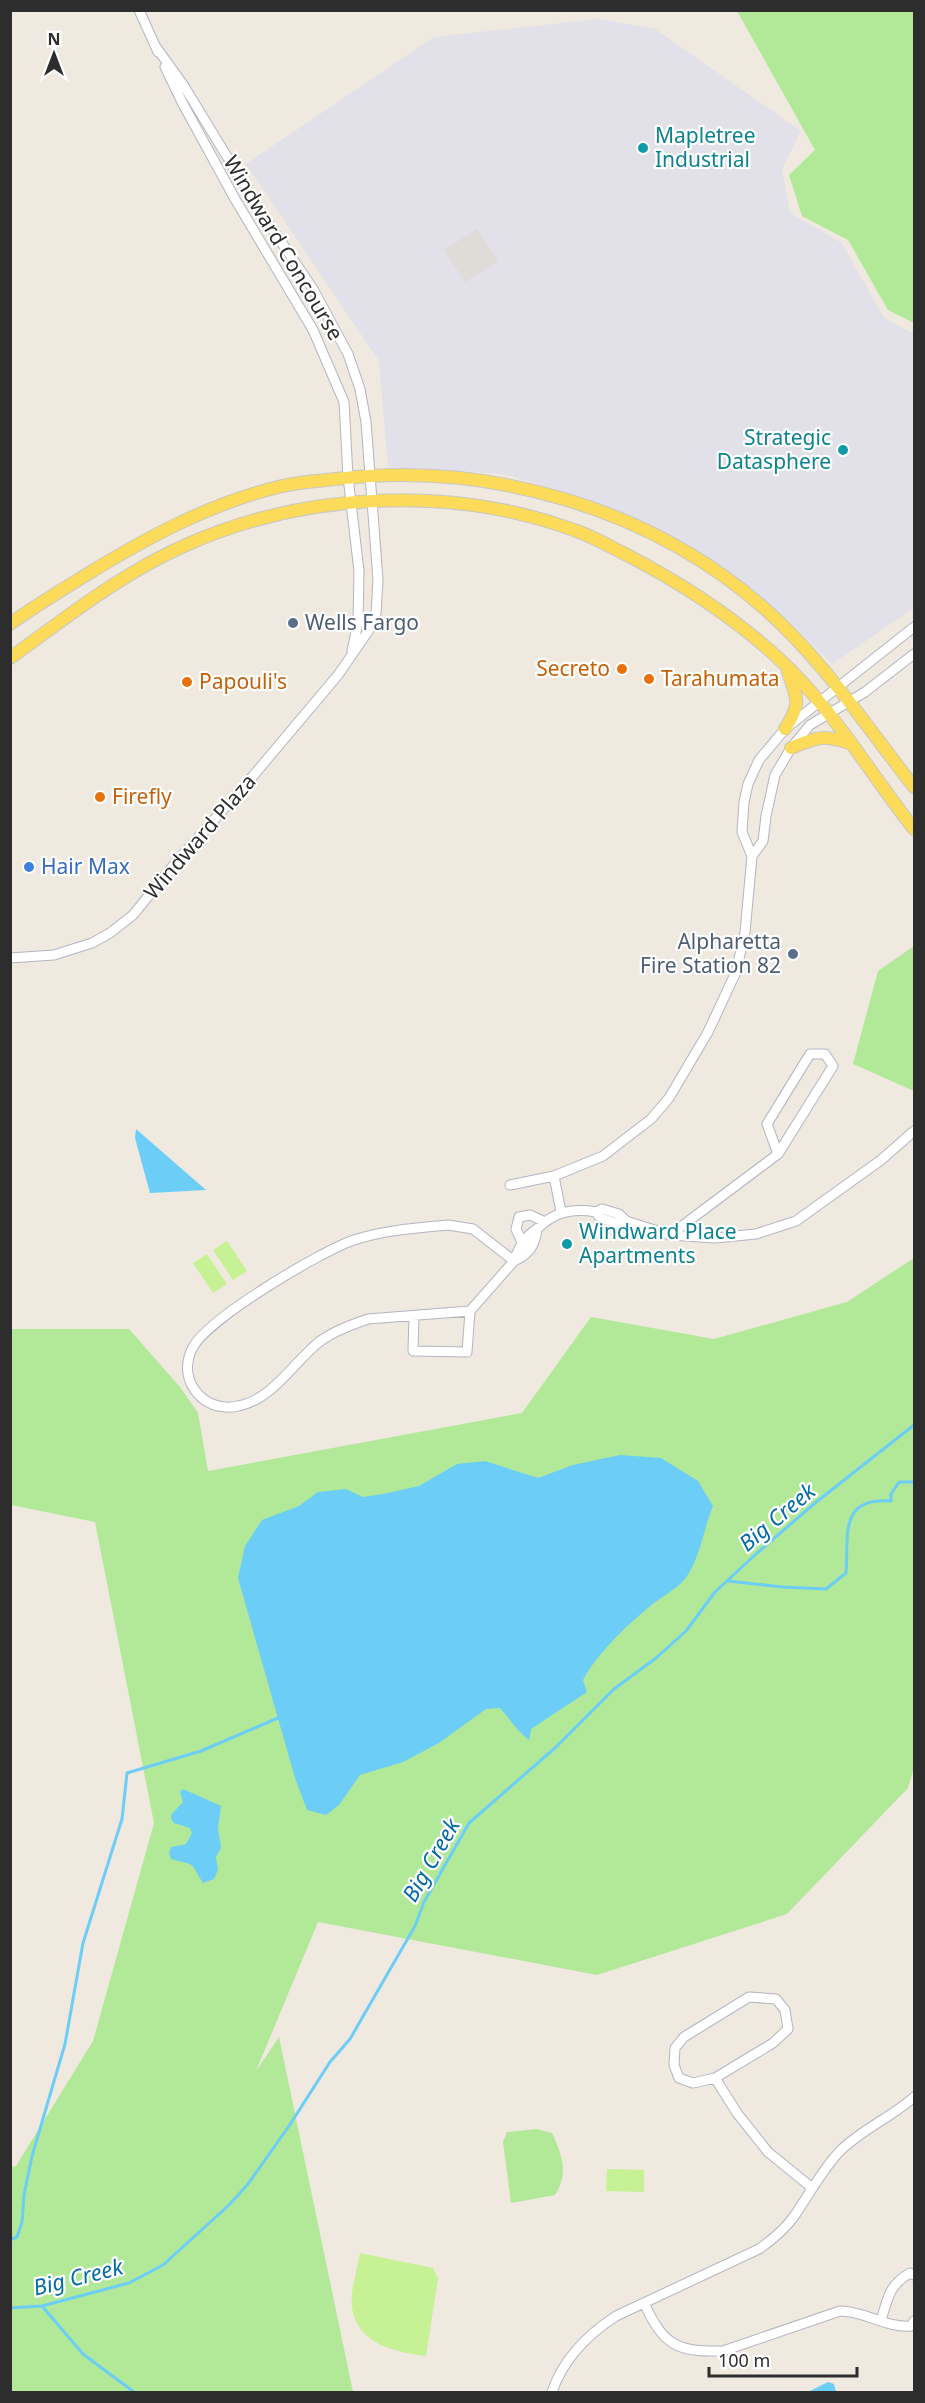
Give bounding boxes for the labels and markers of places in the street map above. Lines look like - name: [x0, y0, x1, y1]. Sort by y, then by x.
- place label: Mapletree Industrial: [655, 121, 756, 173]
- marker: Mapletree Industrial: [636, 141, 650, 155]
- place label: Strategic Datasphere: [717, 423, 831, 475]
- marker: Strategic Datasphere: [836, 443, 850, 457]
- place label: Wells Fargo: [305, 608, 419, 636]
- marker: Wells Fargo: [286, 616, 300, 630]
- place label: Secreto: [536, 654, 610, 682]
- marker: Secreto: [615, 662, 629, 676]
- place label: Tarahumata: [661, 664, 780, 692]
- place label: Papouli's: [199, 667, 287, 695]
- marker: Tarahumata: [642, 672, 656, 686]
- marker: Papouli's: [180, 675, 194, 689]
- place label: Firefly: [112, 782, 172, 810]
- marker: Firefly: [93, 790, 107, 804]
- place label: Hair Max: [41, 852, 130, 880]
- marker: Hair Max: [22, 860, 36, 874]
- place label: Alpharetta Fire Station 82: [640, 927, 781, 979]
- marker: Alpharetta Fire Station 82: [786, 947, 800, 961]
- place label: Windward Place Apartments: [579, 1217, 737, 1269]
- marker: Windward Place Apartments: [560, 1237, 574, 1251]

